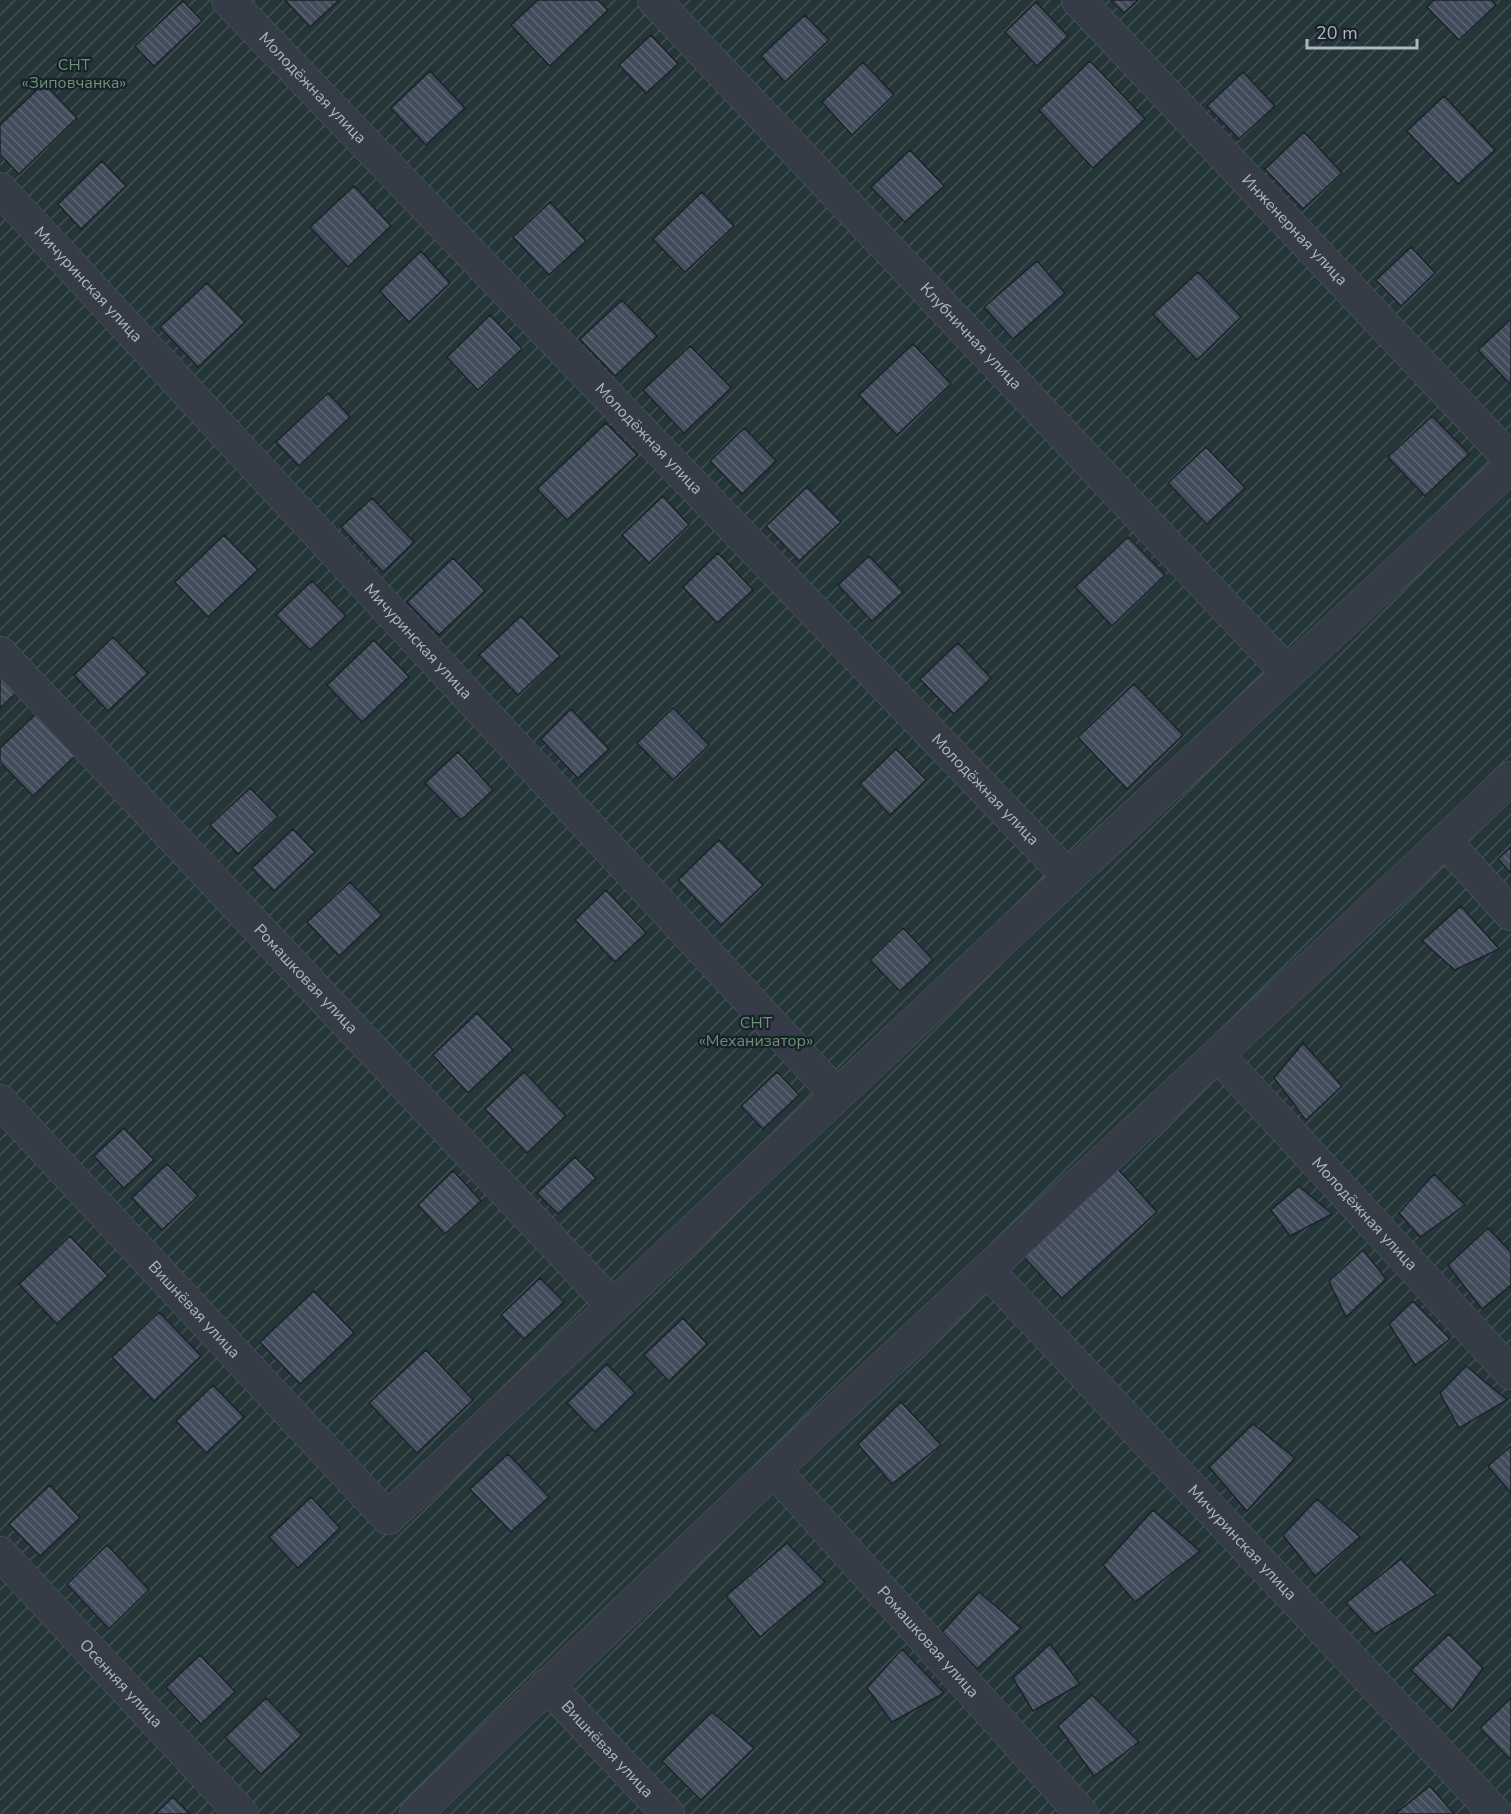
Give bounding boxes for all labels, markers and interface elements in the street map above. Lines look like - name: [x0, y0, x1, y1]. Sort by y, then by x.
- scale bar: [1307, 12, 1416, 50]
- text: 20 m: [1316, 21, 1358, 45]
- street label: Молодёжная улица: [254, 27, 371, 149]
- park label: СНТ «Зиповчанка»: [22, 54, 126, 94]
- street label: Инженерная улица: [1237, 170, 1352, 291]
- street label: Мичуринская улица: [29, 222, 147, 347]
- street label: Клубничная улица: [915, 278, 1027, 395]
- street label: Молодёжная улица: [590, 378, 708, 500]
- street label: Мичуринская улица: [359, 579, 477, 704]
- street label: Молодёжная улица: [926, 729, 1044, 850]
- street label: Ромашковая улица: [249, 919, 363, 1039]
- park label: СНТ «Механизатор»: [699, 1012, 813, 1052]
- street label: Молодёжная улица: [1306, 1152, 1422, 1275]
- street label: Вишнёвая улица: [143, 1256, 245, 1363]
- street label: Мичуринская улица: [1183, 1480, 1302, 1605]
- street label: Ромашковая улица: [872, 1581, 984, 1703]
- street label: Осенняя улица: [74, 1634, 168, 1733]
- street label: Вишнёвая улица: [556, 1696, 658, 1803]

